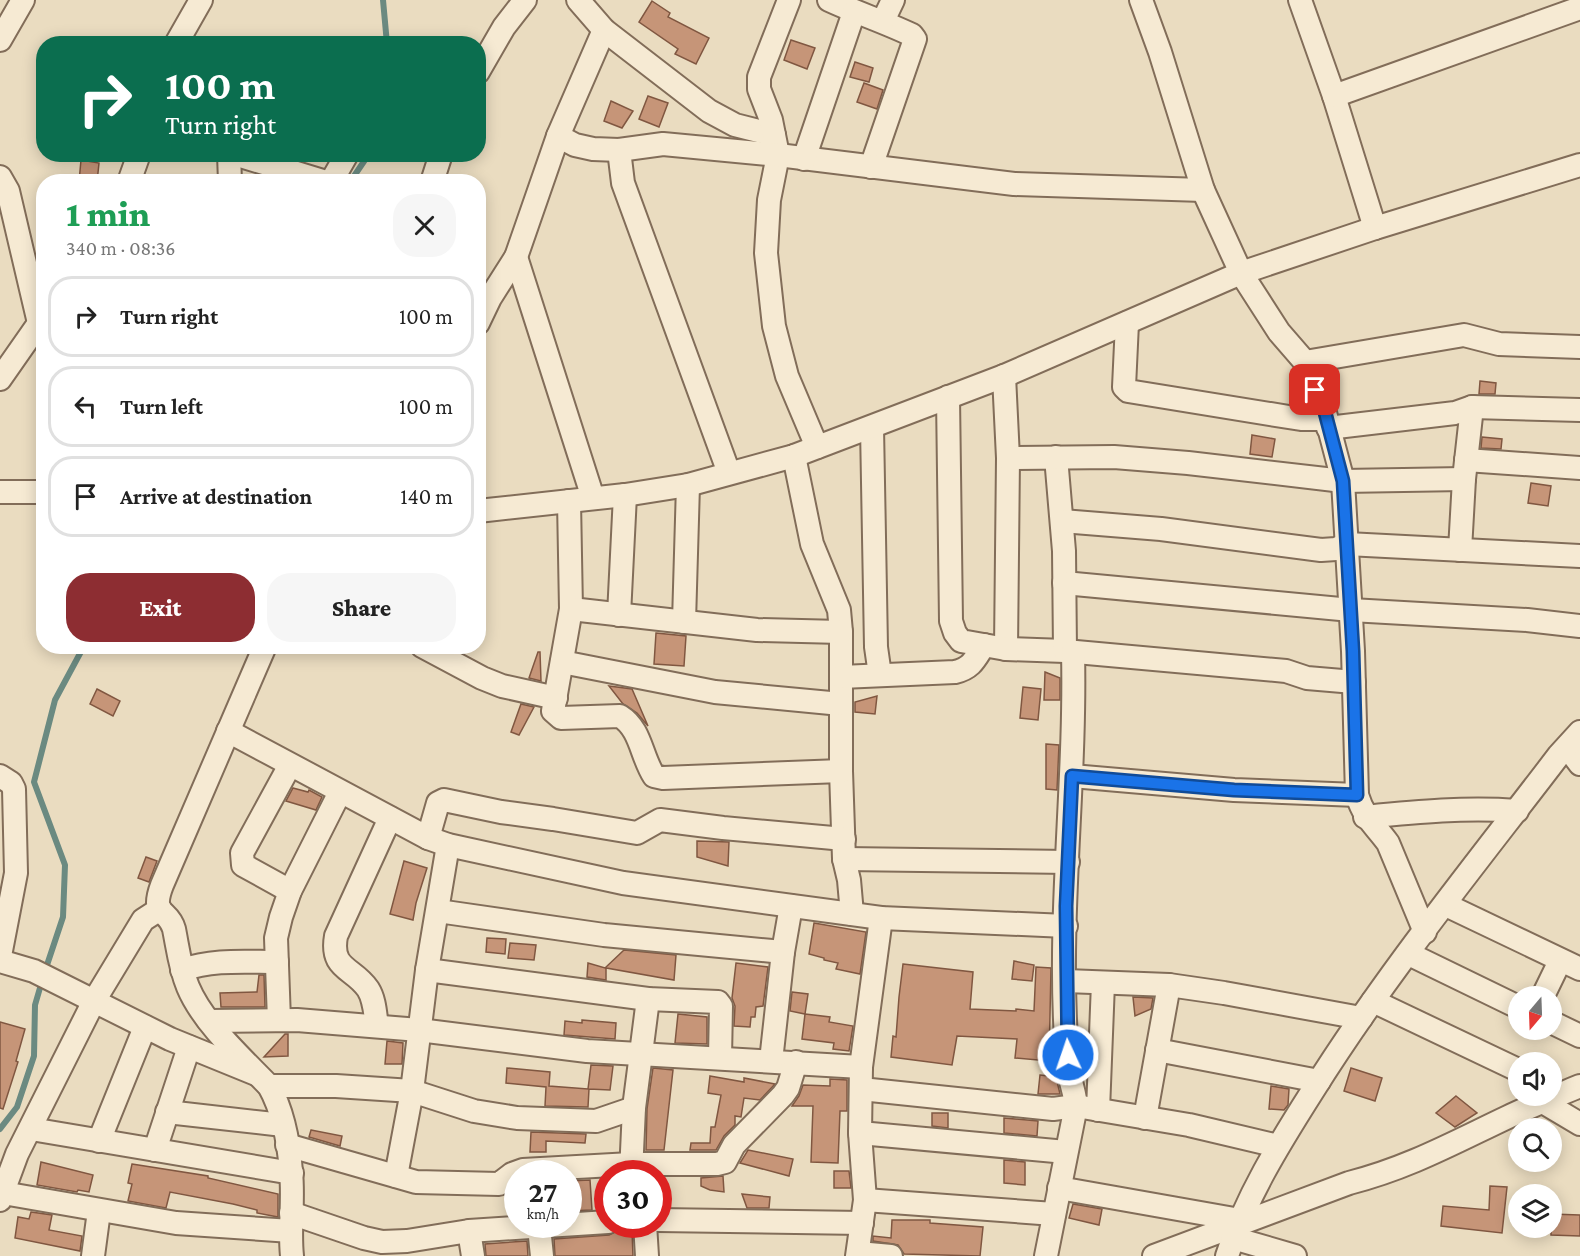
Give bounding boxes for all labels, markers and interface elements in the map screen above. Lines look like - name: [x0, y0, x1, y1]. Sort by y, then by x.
- icon: right: [66, 60, 144, 138]
- text: 100 m: [165, 61, 275, 108]
- text: Turn right: [165, 110, 276, 140]
- text: 1 min: [66, 194, 150, 234]
- button: close: [393, 194, 456, 257]
- text: 340 m · 08:36: [66, 237, 175, 259]
- icon: right: [69, 300, 102, 333]
- text: Turn right: [120, 304, 218, 329]
- text: 100 m: [399, 304, 453, 329]
- pin: [1289, 364, 1340, 415]
- icon: arrive: [1298, 373, 1331, 406]
- icon: left: [69, 390, 102, 423]
- text: Turn left: [120, 394, 203, 419]
- text: 100 m: [399, 394, 453, 419]
- icon: arrive: [69, 480, 102, 513]
- text: Arrive at destination: [120, 484, 312, 509]
- text: 140 m: [400, 484, 453, 509]
- button: Exit: [66, 573, 255, 642]
- button: Share: [267, 573, 456, 642]
- north arrow: [1508, 986, 1562, 1040]
- map controls: [1508, 986, 1562, 1238]
- position arrow: [1036, 1023, 1100, 1087]
- button: sound: [1508, 1052, 1562, 1106]
- button: search: [1508, 1118, 1562, 1172]
- speed limit sign: 30: [594, 1160, 672, 1238]
- text: 27: [528, 1175, 558, 1208]
- button: layers: [1508, 1184, 1562, 1238]
- text: km/h: [527, 1206, 559, 1222]

